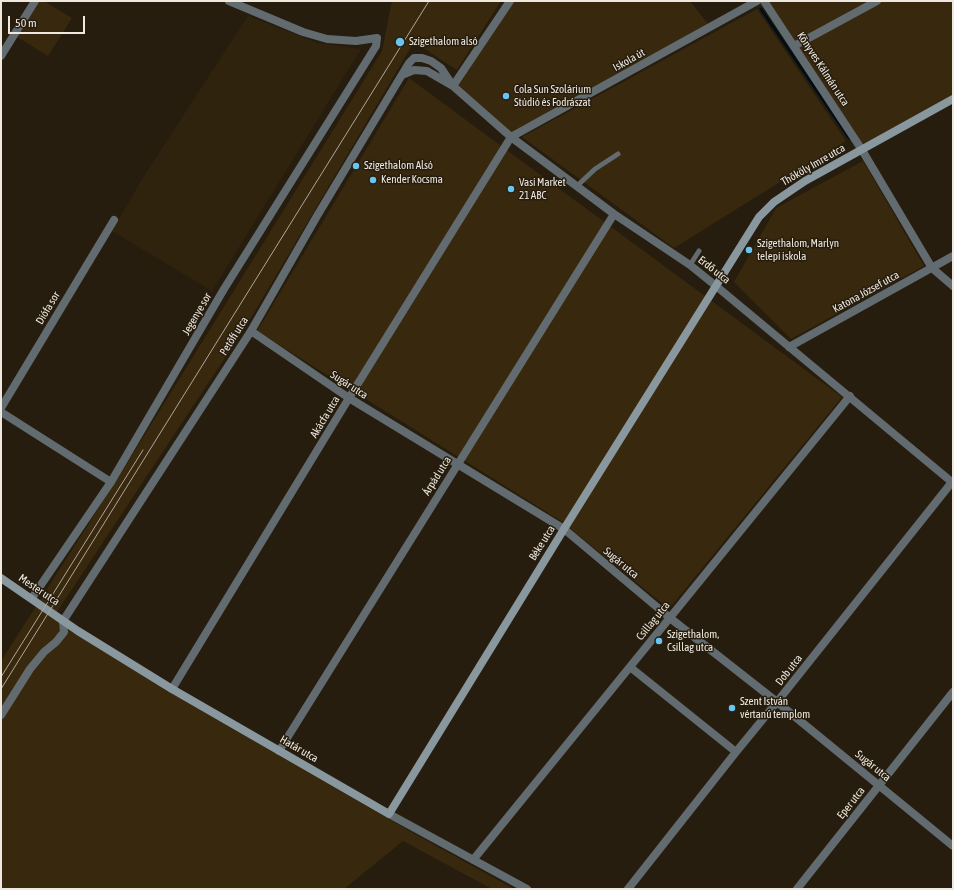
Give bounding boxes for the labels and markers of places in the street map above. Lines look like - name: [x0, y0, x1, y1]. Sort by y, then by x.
- place label: Szigethalom alsó: [409, 35, 478, 49]
- marker: Szigethalom alsó: [394, 36, 406, 48]
- place label: Cola Sun Szolárium Stúdió és Fodrászat: [514, 83, 591, 109]
- marker: Cola Sun Szolárium Stúdió és Fodrászat: [501, 91, 511, 101]
- place label: Szigethalom Alsó: [364, 159, 433, 173]
- marker: Szigethalom Alsó: [351, 161, 361, 171]
- place label: Kender Kocsma: [381, 173, 443, 187]
- marker: Kender Kocsma: [368, 175, 378, 185]
- place label: Vasi Market 21 ABC: [519, 176, 566, 202]
- marker: Vasi Market 21 ABC: [506, 184, 516, 194]
- place label: Szigethalom, Marlyn telepi iskola: [757, 237, 839, 263]
- marker: Szigethalom, Marlyn telepi iskola: [744, 245, 754, 255]
- place label: Szigethalom, Csillag utca: [667, 628, 719, 654]
- marker: Szigethalom, Csillag utca: [654, 636, 664, 646]
- place label: Szent István vértanú templom: [740, 695, 810, 721]
- marker: Szent István vértanú templom: [727, 703, 737, 713]

